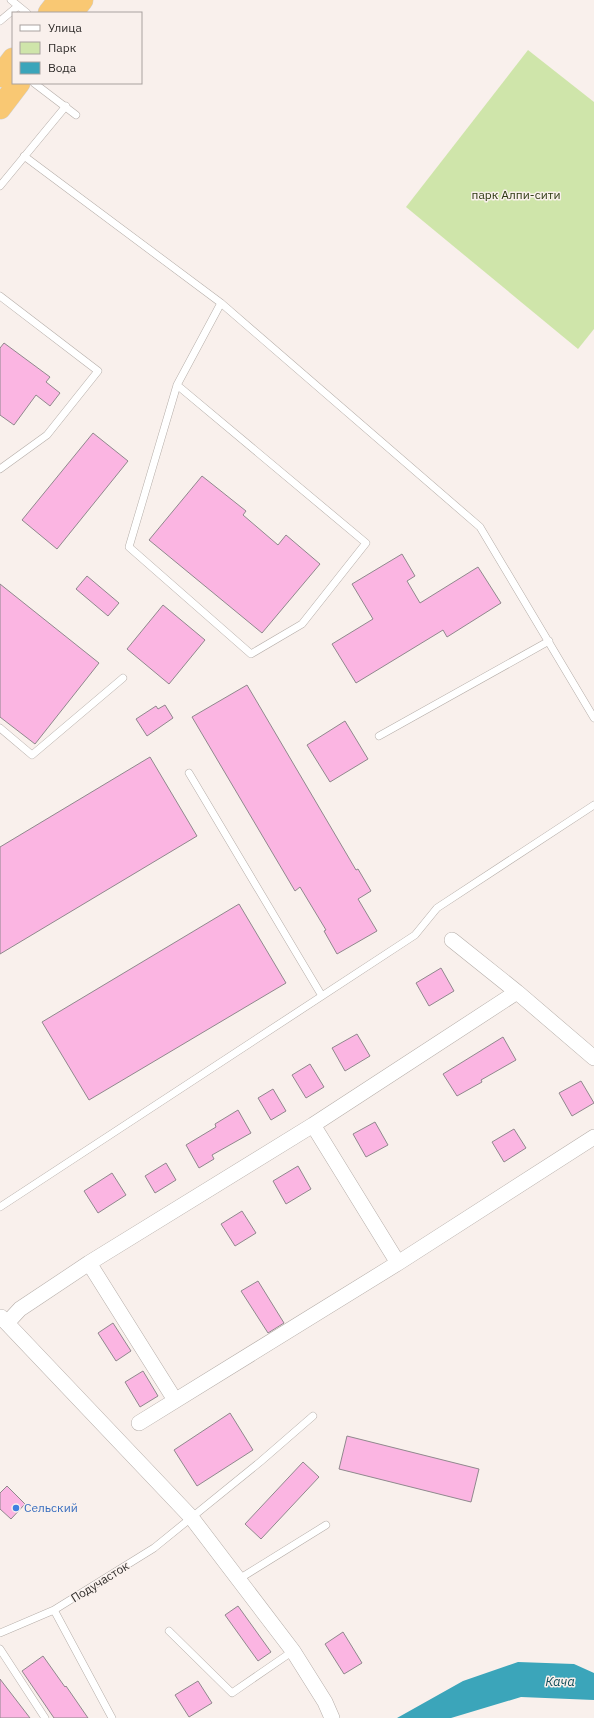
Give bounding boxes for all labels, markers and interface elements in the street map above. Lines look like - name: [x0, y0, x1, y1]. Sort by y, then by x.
- legend: [12, 12, 142, 84]
- text: Улица: [48, 20, 82, 35]
- text: Парк: [48, 40, 77, 55]
- text: Вода: [48, 60, 77, 75]
- park label: парк Алпи-сити: [472, 187, 560, 202]
- place label: Сельский: [24, 1500, 78, 1515]
- marker: Сельский: [11, 1503, 21, 1513]
- street label: Подучасток: [68, 1558, 132, 1605]
- water label: Кача: [545, 1673, 575, 1690]

